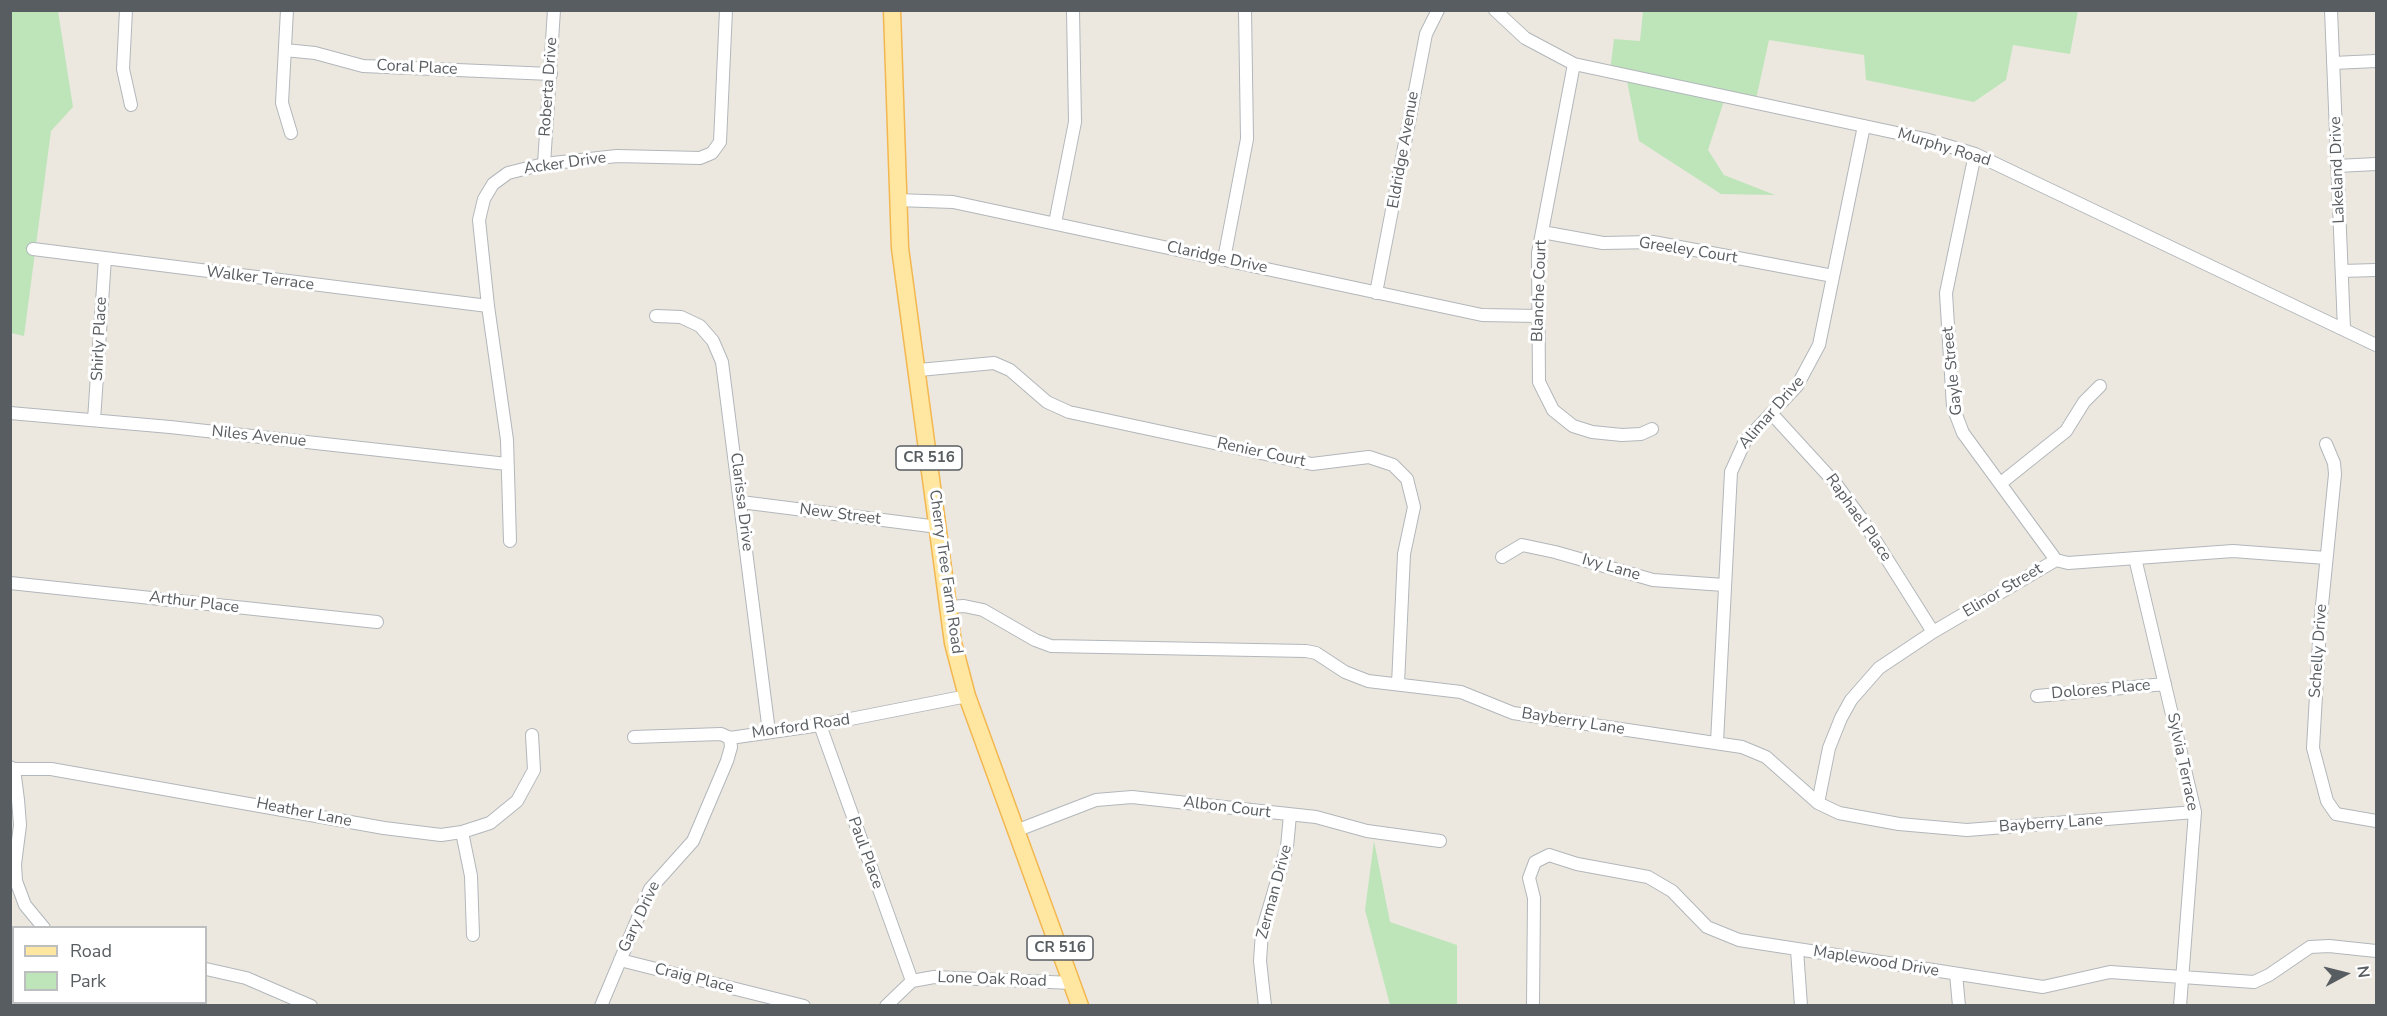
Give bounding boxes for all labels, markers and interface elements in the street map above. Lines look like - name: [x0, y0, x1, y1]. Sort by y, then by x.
- street label: Roberta Drive: [536, 37, 562, 137]
- street label: Coral Place: [376, 56, 458, 80]
- street label: Eldridge Avenue: [1384, 90, 1424, 210]
- street label: Lakeland Drive: [2327, 116, 2349, 224]
- street label: Murphy Road: [1895, 125, 1993, 171]
- street label: Acker Drive: [523, 149, 607, 179]
- street label: Greeley Court: [1637, 234, 1739, 268]
- street label: Claridge Drive: [1165, 238, 1269, 278]
- street label: Blanche Court: [1529, 240, 1551, 342]
- street label: Walker Terrace: [205, 263, 315, 295]
- street label: Shirly Place: [88, 296, 112, 382]
- street label: Gayle Street: [1939, 326, 1967, 416]
- street label: Alimar Drive: [1735, 373, 1809, 453]
- street label: Niles Avenue: [211, 422, 307, 452]
- street label: Renier Court: [1215, 434, 1307, 472]
- road number: CR 516: [896, 446, 962, 470]
- street label: Clarissa Drive: [725, 452, 757, 552]
- street label: Raphael Place: [1821, 471, 1895, 565]
- street label: Cherry Tree Farm Road: [924, 489, 966, 655]
- street label: New Street: [798, 501, 882, 529]
- street label: Ivy Lane: [1580, 551, 1642, 585]
- street label: Elinor Street: [1960, 560, 2046, 622]
- street label: Arthur Place: [148, 588, 240, 618]
- street label: Schelly Drive: [2306, 603, 2332, 699]
- street label: Dolores Place: [2051, 676, 2151, 704]
- street label: Bayberry Lane: [1520, 704, 1626, 740]
- street label: Morford Road: [751, 711, 851, 743]
- street label: Sylvia Terrace: [2162, 711, 2202, 813]
- street label: Albon Court: [1182, 793, 1272, 823]
- street label: Heather Lane: [255, 794, 353, 832]
- street label: Bayberry Lane: [1998, 811, 2104, 837]
- street label: Paul Place: [843, 814, 887, 892]
- street label: Zerman Drive: [1253, 843, 1297, 941]
- street label: Gary Drive: [615, 878, 665, 956]
- legend: [12, 926, 207, 1004]
- road number: CR 516: [1027, 936, 1093, 960]
- text: Road: [70, 939, 112, 963]
- street label: Maplewood Drive: [1812, 943, 1940, 981]
- north arrow: [2315, 944, 2375, 1004]
- street label: Craig Place: [652, 960, 736, 998]
- text: N: [2351, 965, 2375, 979]
- street label: Lone Oak Road: [937, 968, 1047, 992]
- text: Park: [70, 969, 106, 993]

